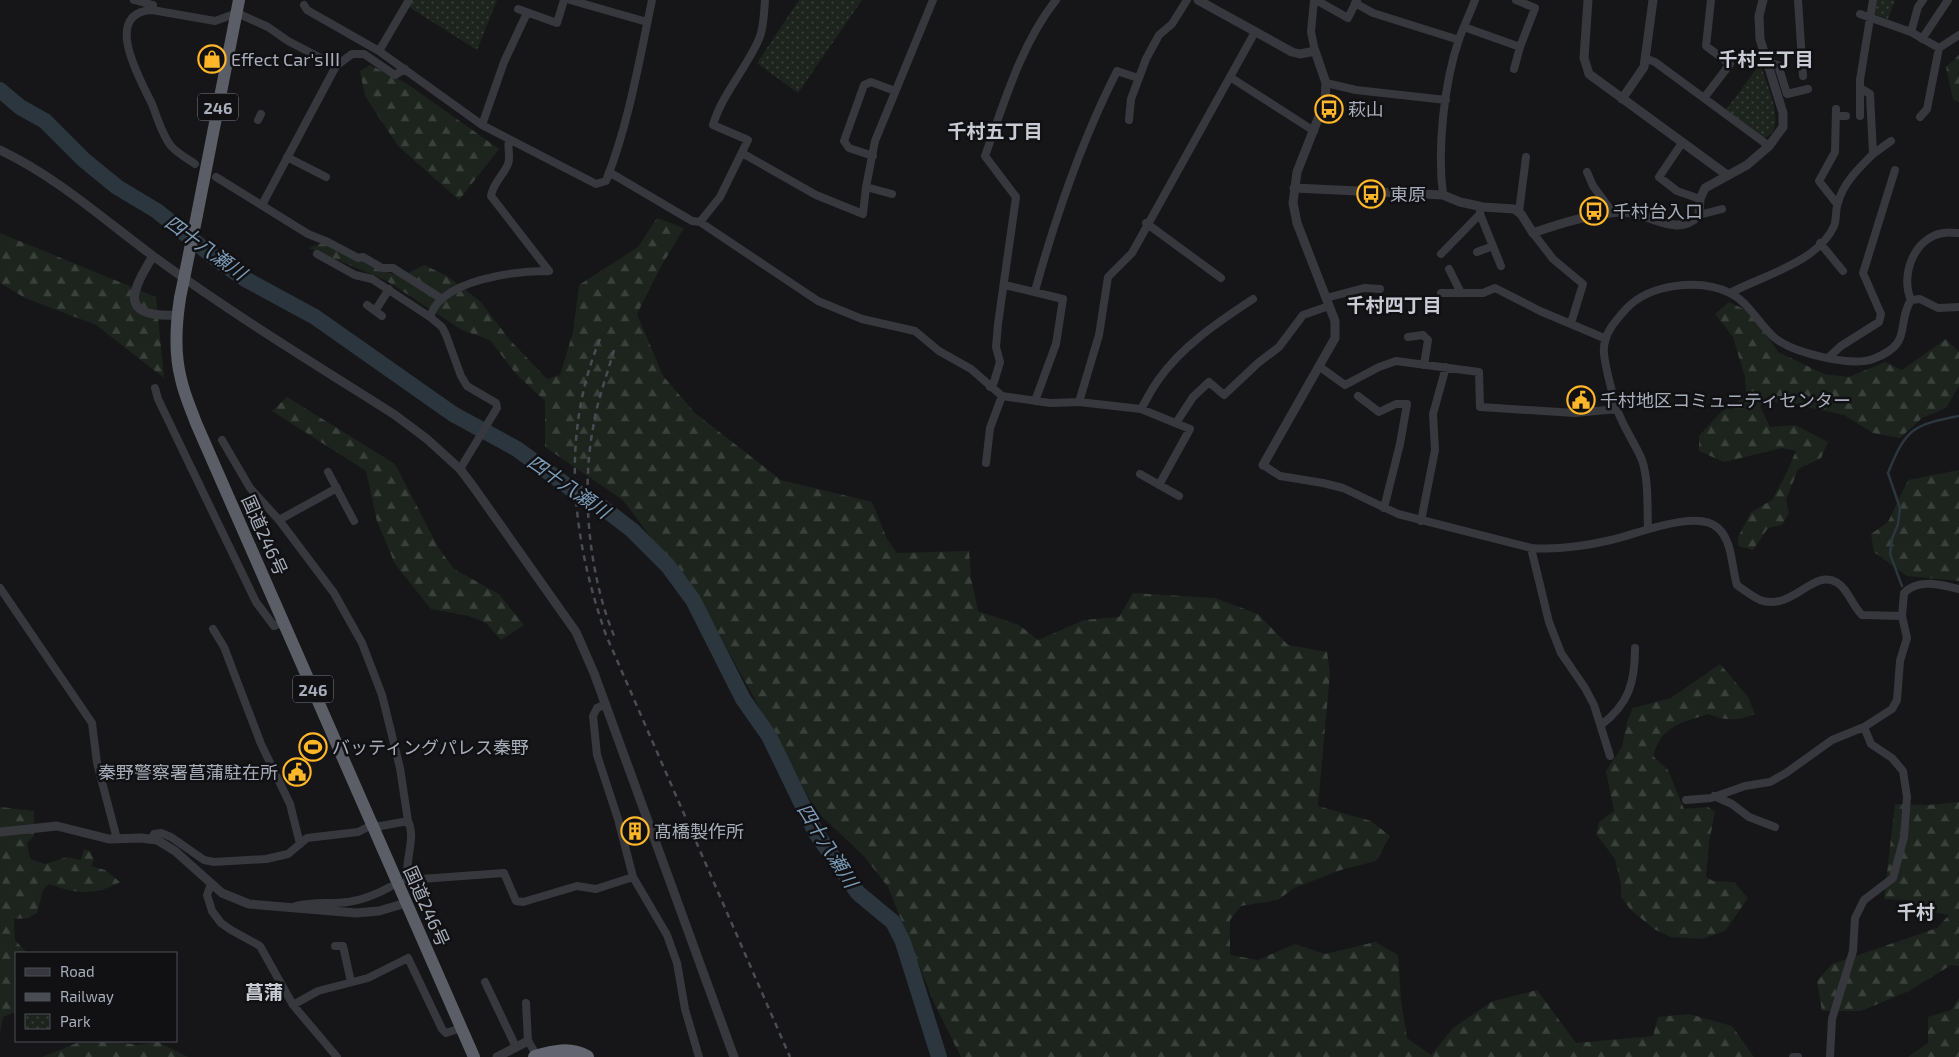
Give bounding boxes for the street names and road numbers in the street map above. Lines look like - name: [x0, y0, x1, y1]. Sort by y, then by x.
- road number: 246: [198, 94, 238, 120]
- street label: 国道246号: [238, 491, 292, 579]
- road number: 246: [293, 676, 333, 702]
- street label: 国道246号: [400, 862, 454, 950]

